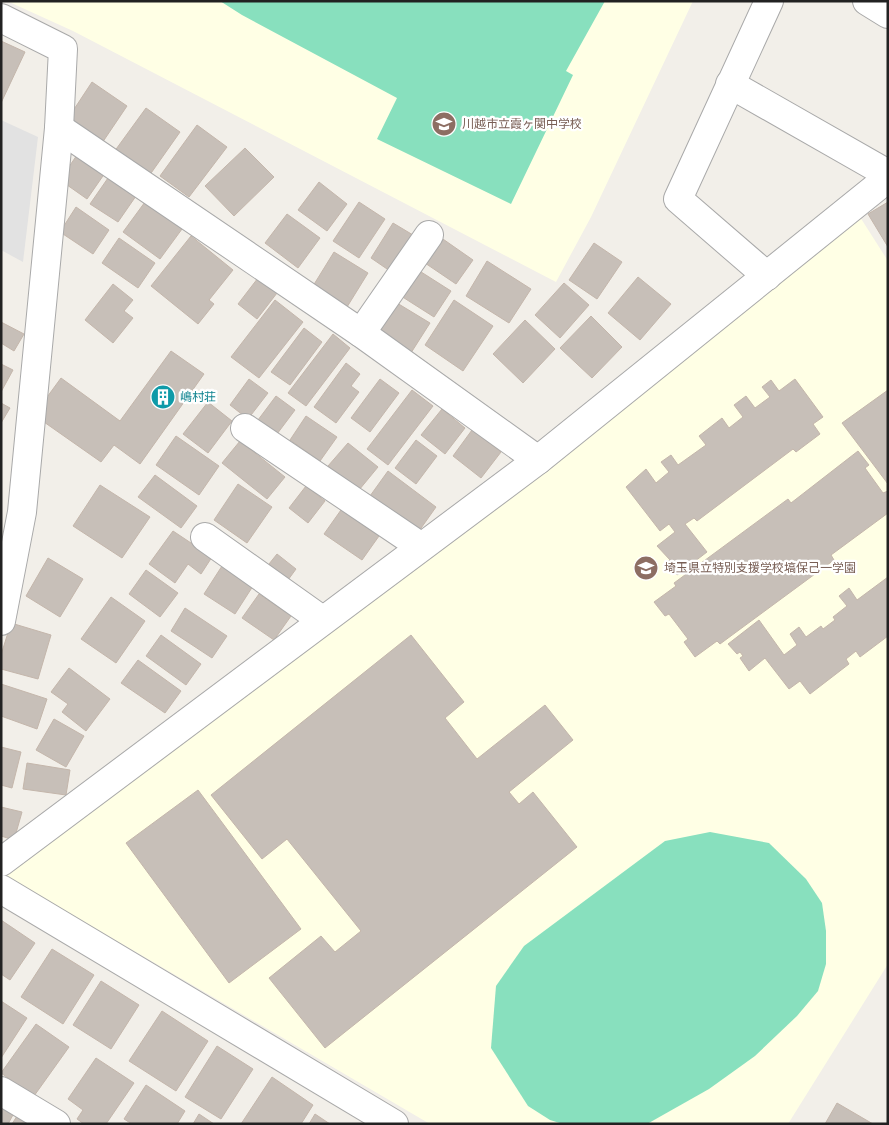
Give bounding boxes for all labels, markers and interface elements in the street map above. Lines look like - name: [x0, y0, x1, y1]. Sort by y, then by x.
- school or university icon: 川越市立霞ヶ関中学校: [431, 111, 457, 137]
- place label: 川越市立霞ヶ関中学校: [462, 116, 582, 133]
- building icon: 嶋村荘: [150, 384, 176, 410]
- place label: 嶋村荘: [180, 389, 216, 406]
- school or university icon: 埼玉県立特別支援学校塙保己一学園: [633, 555, 659, 581]
- place label: 埼玉県立特別支援学校塙保己一学園: [664, 560, 856, 577]

